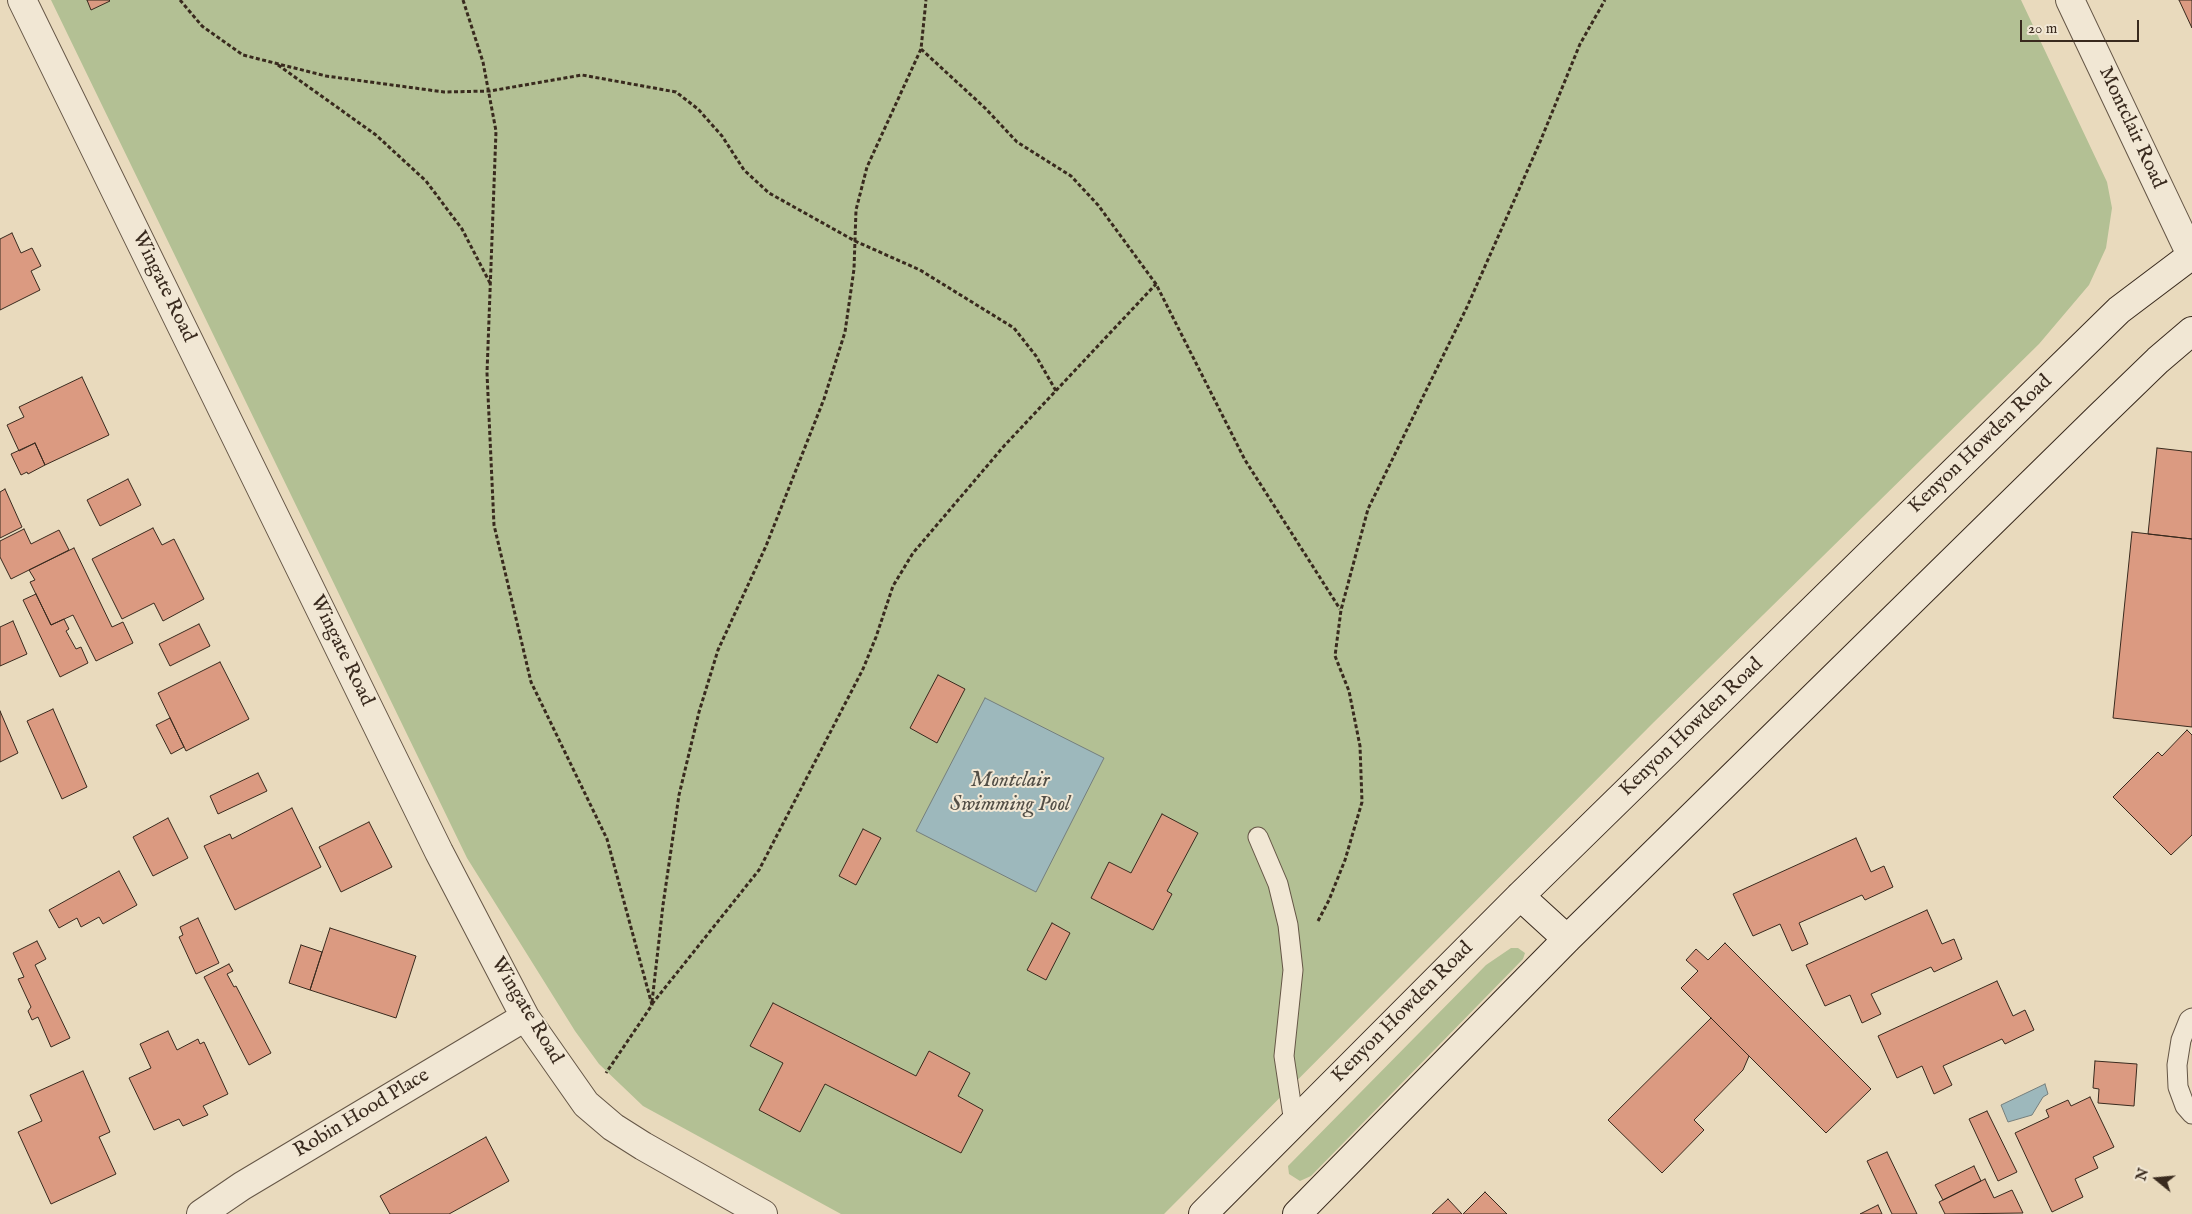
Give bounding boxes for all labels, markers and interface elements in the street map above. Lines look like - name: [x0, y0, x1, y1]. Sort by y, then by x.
- scale bar: [2022, 10, 2141, 42]
- text: 20 m: [2028, 19, 2057, 38]
- street label: Montclair Road: [2092, 63, 2170, 193]
- street label: Wingate Road: [126, 228, 200, 346]
- street label: Kenyon Howden Road: [1904, 370, 2058, 520]
- street label: Wingate Road: [304, 592, 378, 710]
- street label: Kenyon Howden Road: [1615, 653, 1769, 803]
- water label: Montclair Swimming Pool: [950, 769, 1070, 819]
- street label: Kenyon Howden Road: [1327, 937, 1479, 1089]
- street label: Wingate Road: [485, 953, 567, 1069]
- street label: Robin Hood Place: [290, 1064, 434, 1164]
- north arrow: [2132, 1154, 2182, 1204]
- text: N: [2132, 1166, 2153, 1183]

